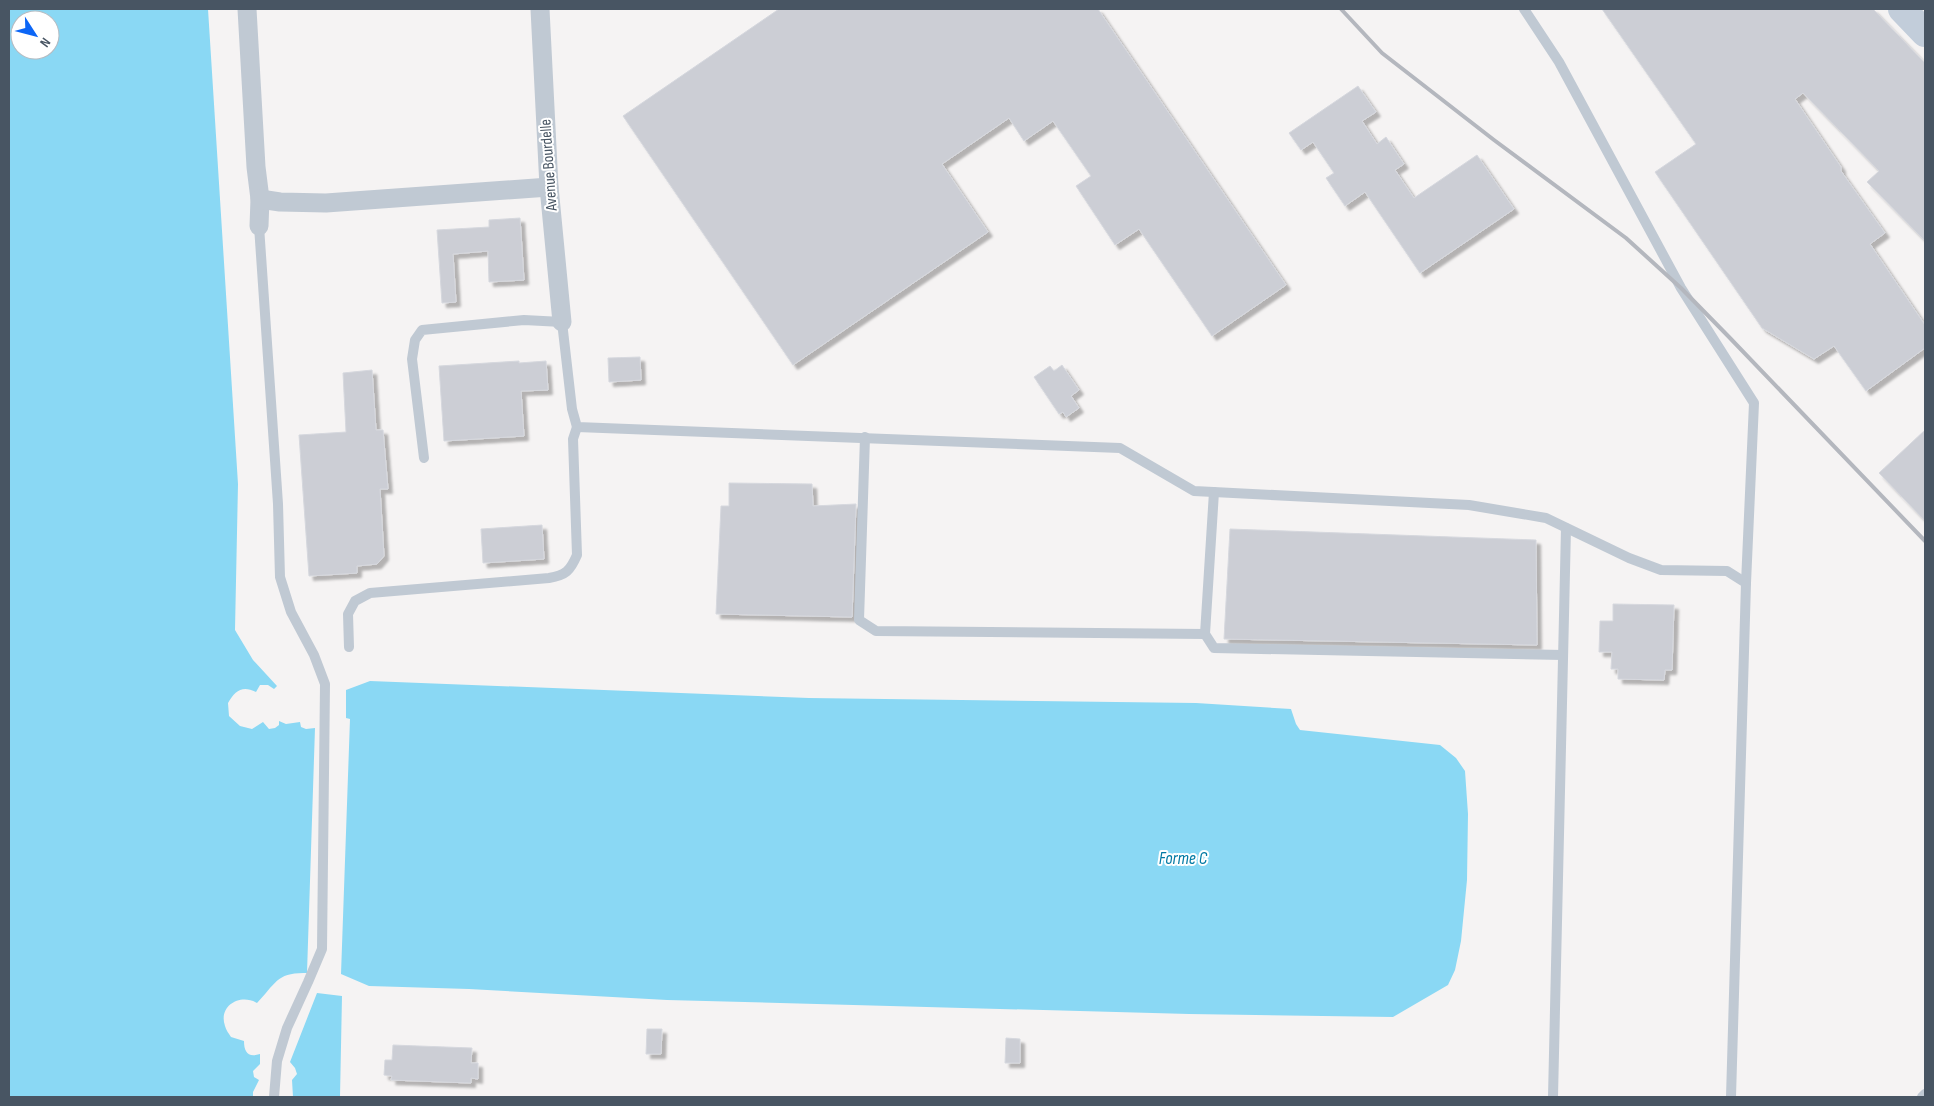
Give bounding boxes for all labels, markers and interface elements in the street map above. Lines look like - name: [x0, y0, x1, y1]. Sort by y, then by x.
- north arrow: [10, 10, 60, 60]
- text: N: [36, 34, 54, 50]
- street label: Avenue Bourdelle: [536, 118, 562, 213]
- water label: Forme C: [1159, 848, 1208, 869]

